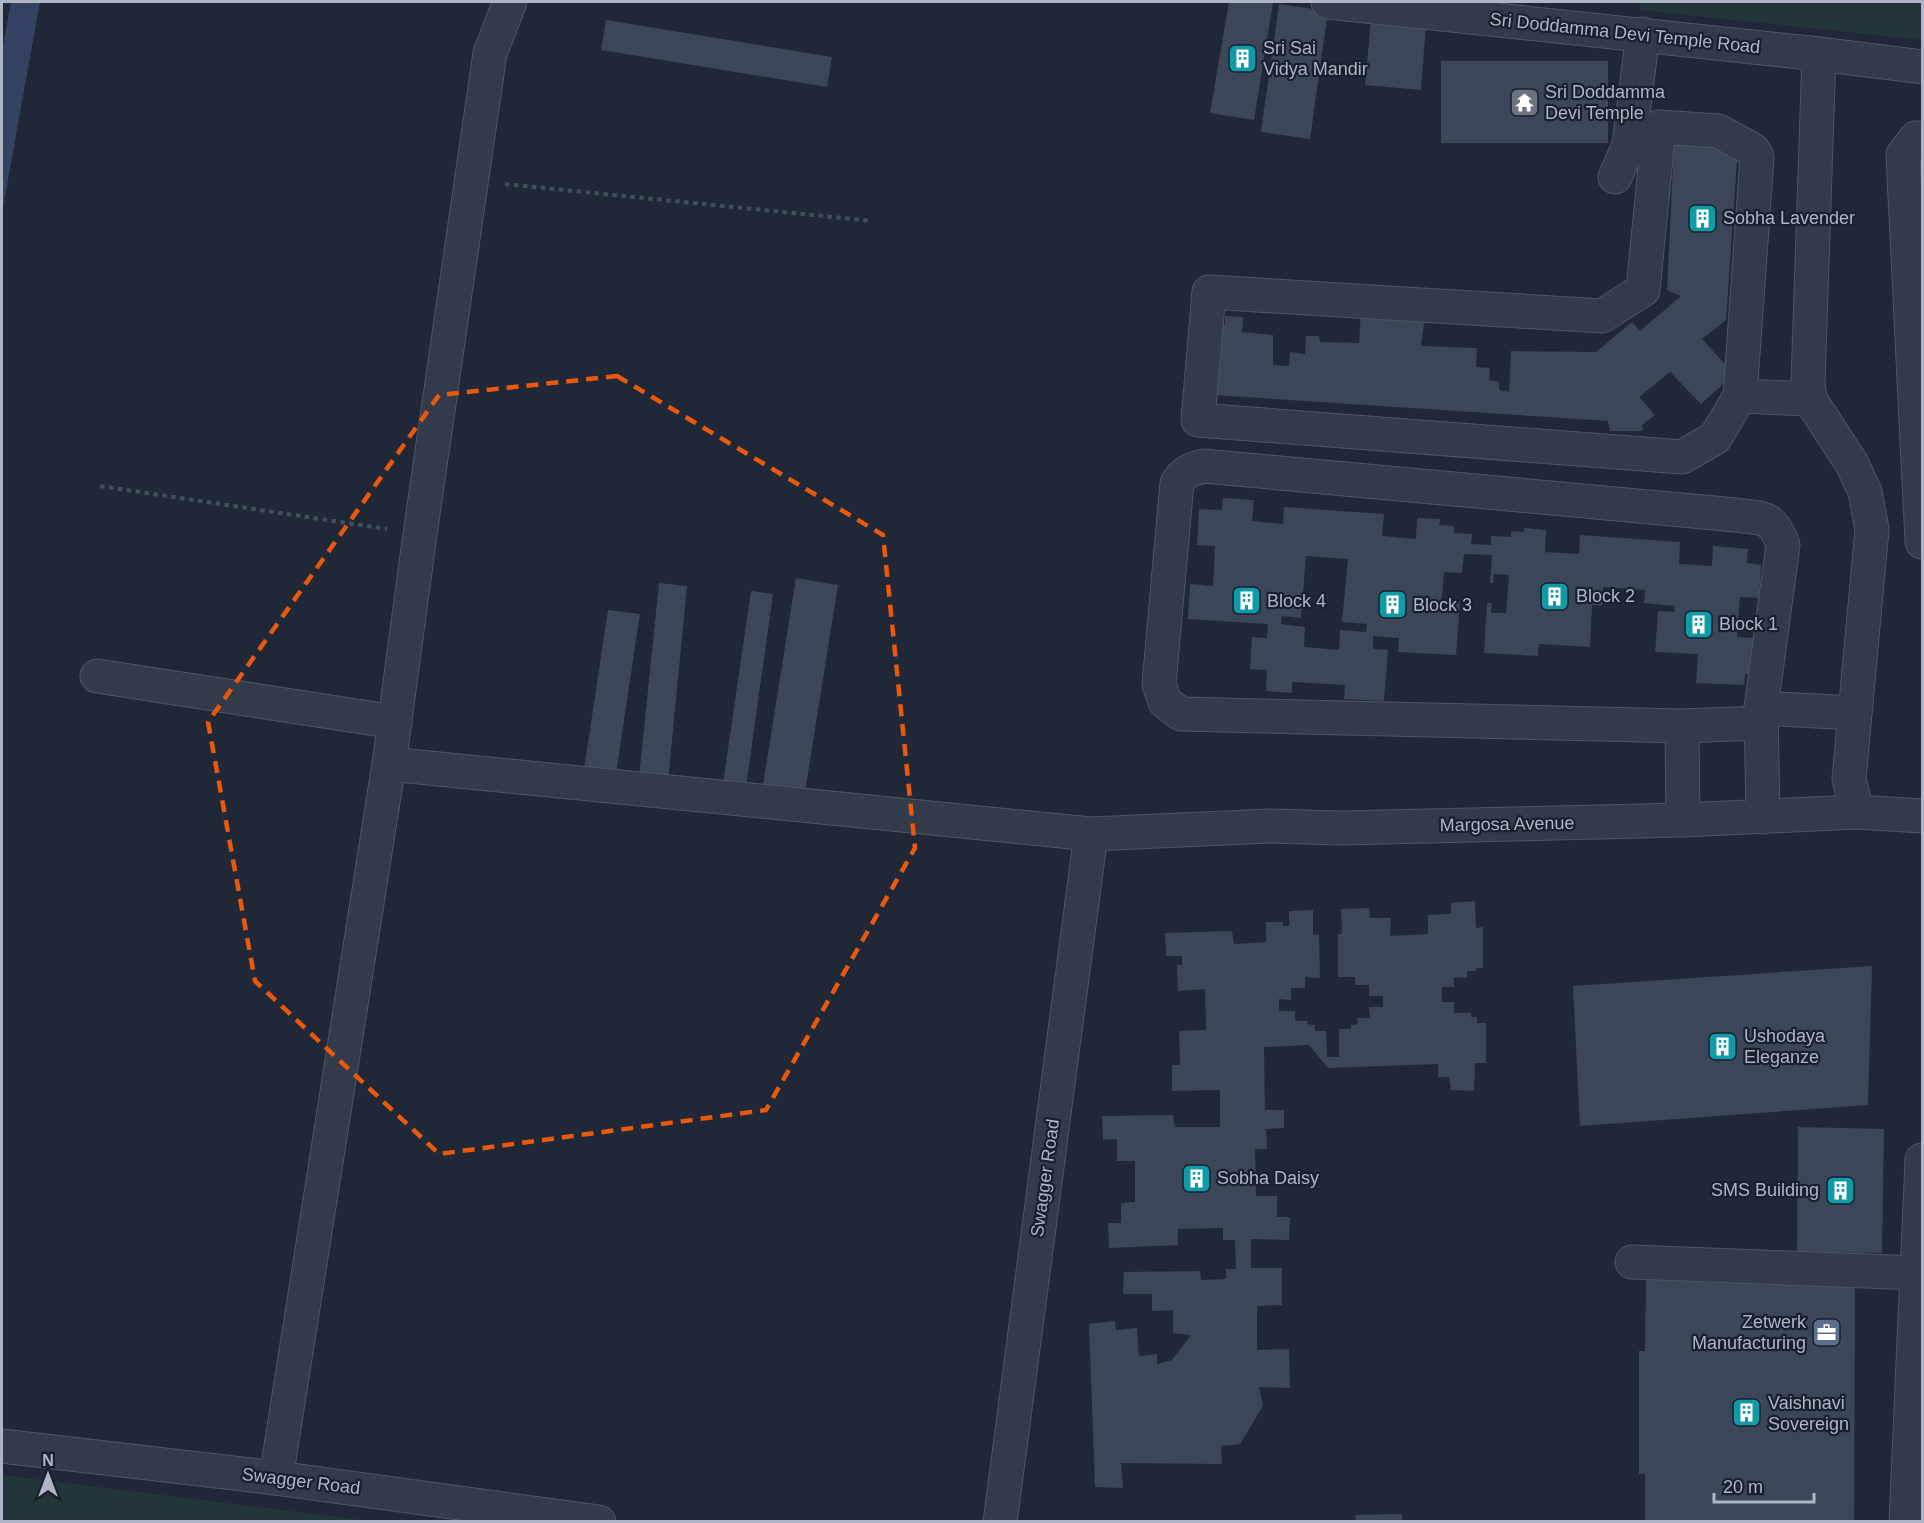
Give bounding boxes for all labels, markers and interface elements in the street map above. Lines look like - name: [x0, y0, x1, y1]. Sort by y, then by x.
- street label: Sri Doddamma Devi Temple Road: [1489, 9, 1761, 57]
- place label: Sri Sai Vidya Mandir: [1263, 38, 1368, 79]
- building icon: Sri Sai Vidya Mandir: [1226, 42, 1258, 74]
- place label: Sri Doddamma Devi Temple: [1545, 82, 1666, 123]
- temple icon: Sri Doddamma Devi Temple: [1508, 86, 1540, 118]
- building icon: Sobha Lavender: [1686, 202, 1718, 234]
- place label: Sobha Lavender: [1723, 208, 1855, 228]
- building icon: Block 2: [1539, 580, 1571, 612]
- building icon: Block 4: [1230, 585, 1262, 617]
- place label: Block 2: [1576, 586, 1635, 606]
- building icon: Block 3: [1376, 589, 1408, 621]
- place label: Block 4: [1267, 591, 1326, 611]
- place label: Block 3: [1413, 595, 1472, 615]
- building icon: Block 1: [1682, 608, 1714, 640]
- place label: Block 1: [1719, 614, 1778, 634]
- street label: Margosa Avenue: [1439, 813, 1575, 835]
- place label: Ushodaya Eleganze: [1744, 1026, 1826, 1067]
- building icon: Ushodaya Eleganze: [1707, 1030, 1739, 1062]
- street label: Swagger Road: [1027, 1118, 1063, 1238]
- building icon: Sobha Daisy: [1180, 1162, 1212, 1194]
- place label: Sobha Daisy: [1217, 1168, 1319, 1188]
- building icon: SMS Building: [1824, 1174, 1856, 1206]
- place label: SMS Building: [1711, 1180, 1819, 1200]
- place label: Zetwerk Manufacturing: [1692, 1312, 1807, 1353]
- office icon: Zetwerk Manufacturing: [1811, 1316, 1843, 1348]
- place label: Vaishnavi Sovereign: [1768, 1393, 1849, 1434]
- building icon: Vaishnavi Sovereign: [1731, 1397, 1763, 1429]
- north arrow: [18, 1445, 78, 1505]
- text: N: [42, 1452, 54, 1469]
- street label: Swagger Road: [241, 1464, 361, 1498]
- scale bar: [1714, 1466, 1814, 1504]
- text: 20 m: [1723, 1477, 1763, 1497]

